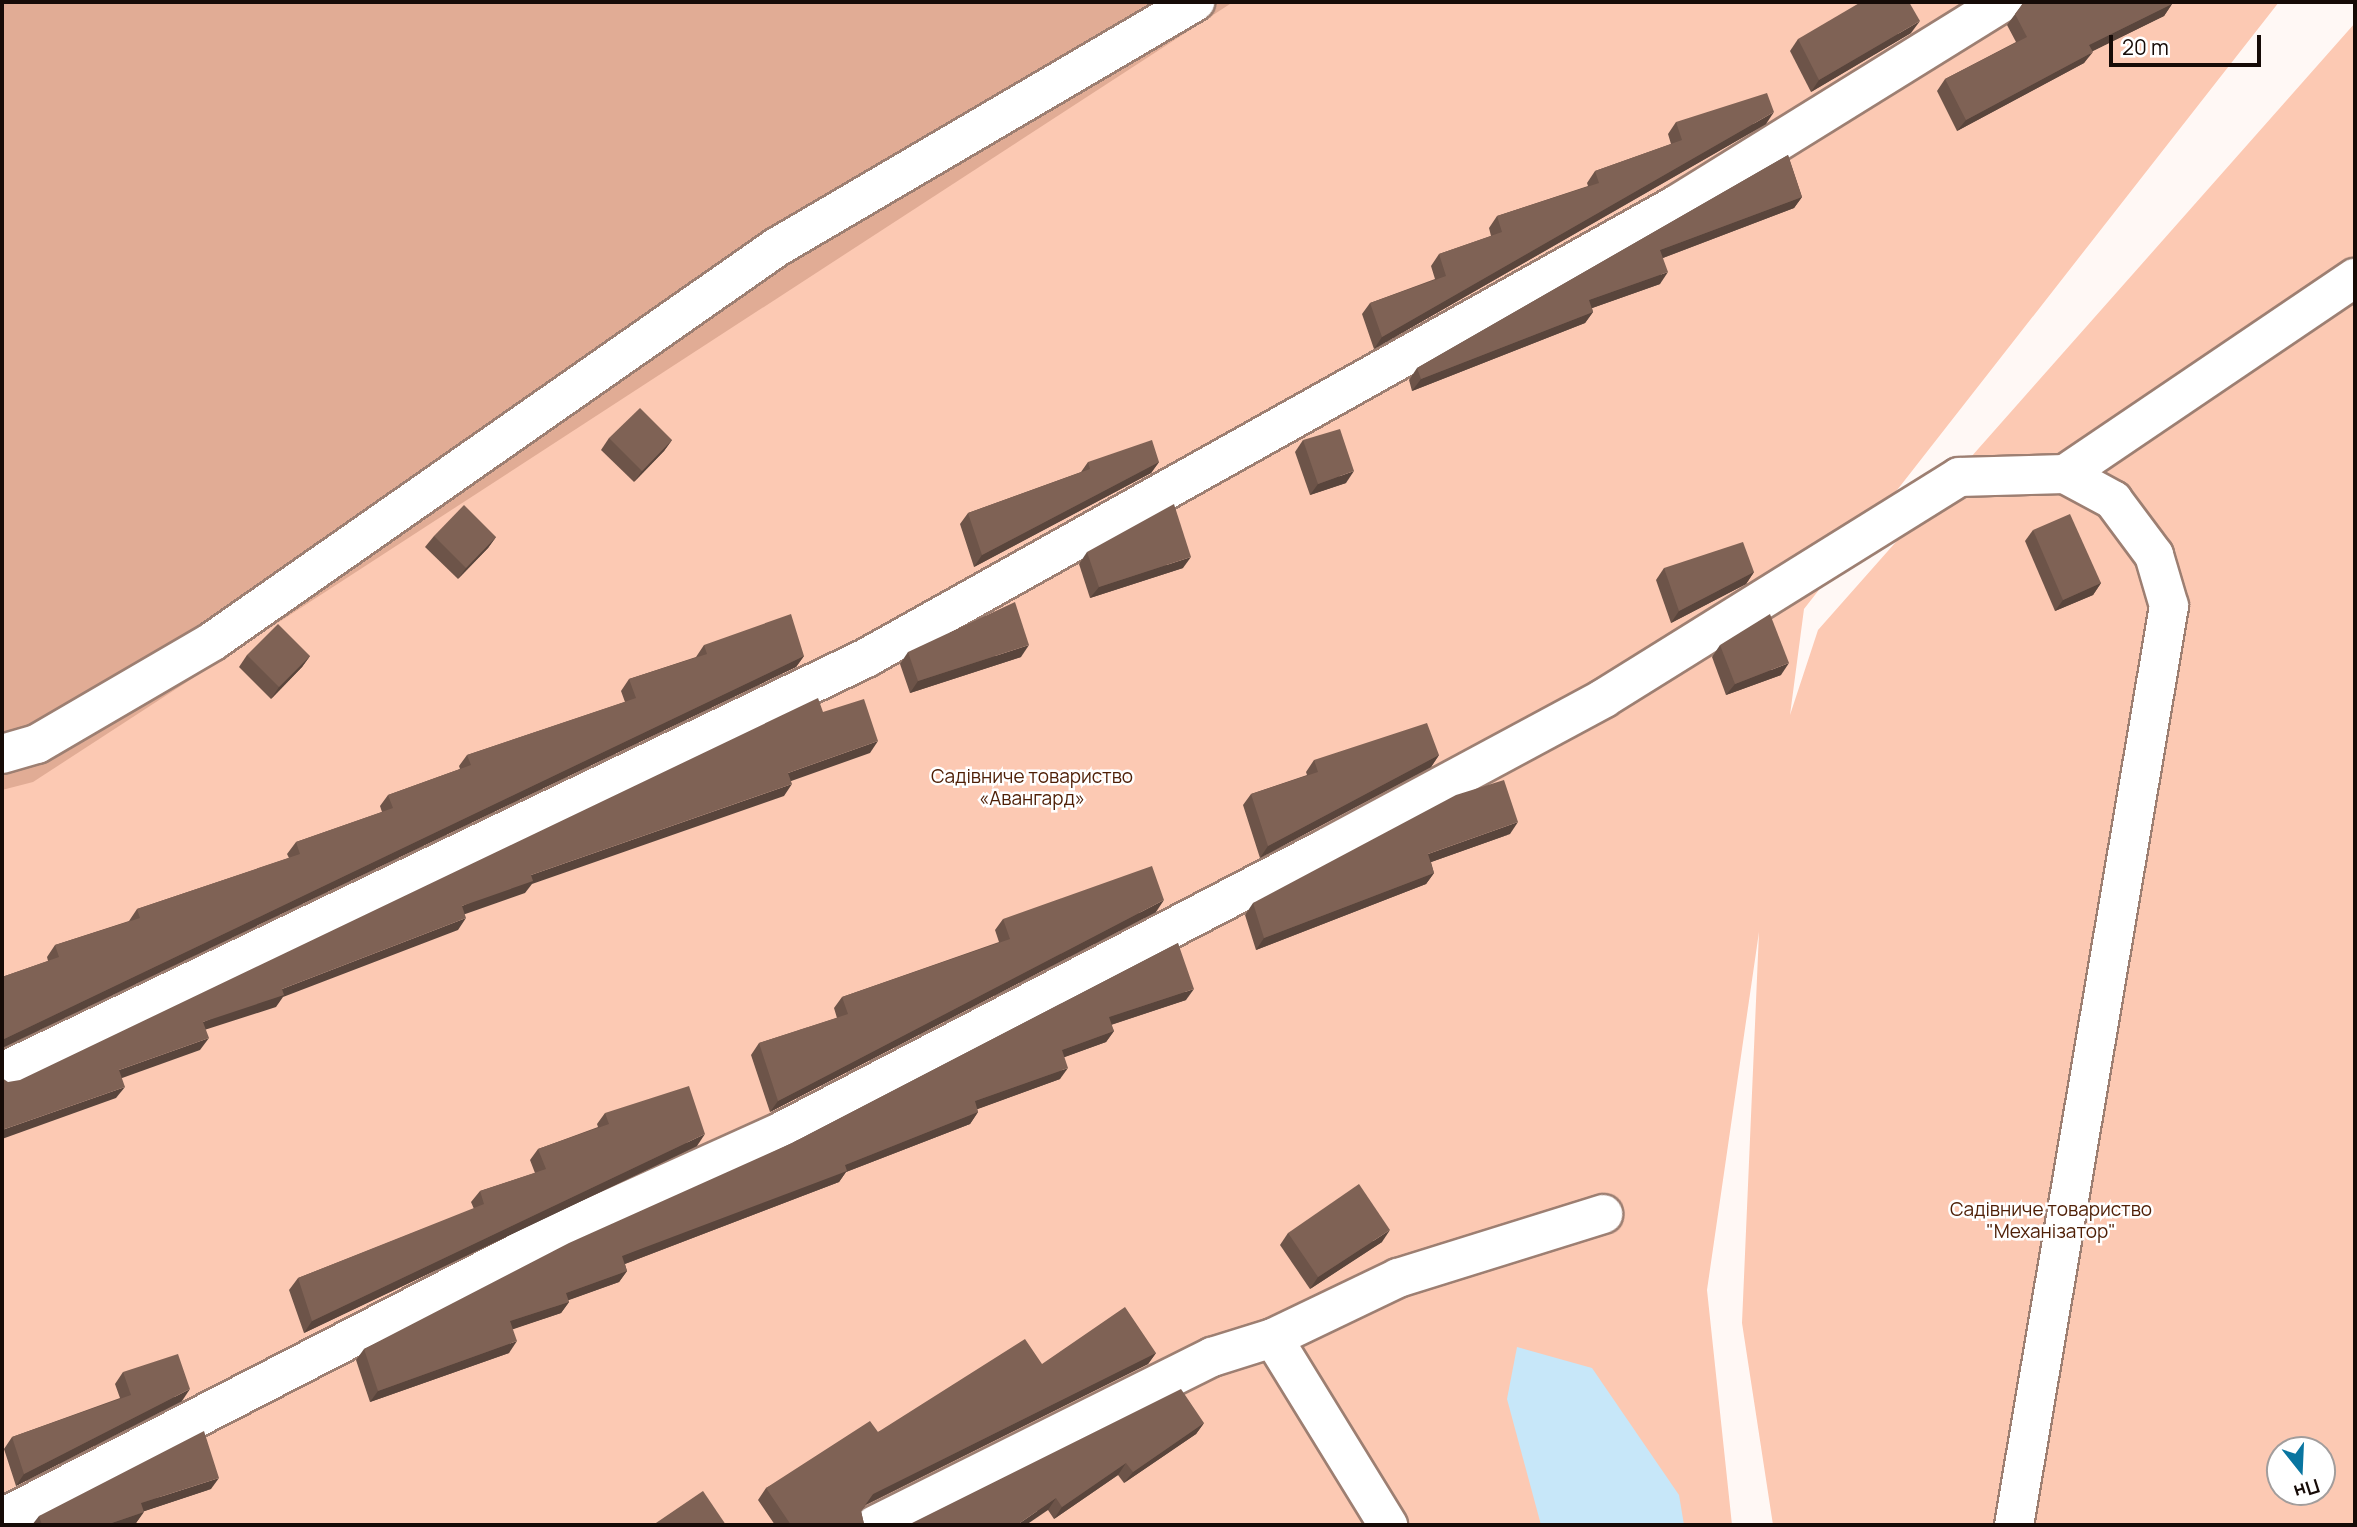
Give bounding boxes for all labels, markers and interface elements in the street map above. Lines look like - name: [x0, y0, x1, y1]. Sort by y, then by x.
- scale bar: [2112, 21, 2264, 65]
- text: 20 m: [2122, 33, 2169, 61]
- park label: Садівниче товариство «Авангард»: [931, 766, 1133, 810]
- park label: Садівниче товариство "Механізатор": [1950, 1199, 2152, 1243]
- north arrow: [2266, 1436, 2336, 1506]
- text: Пн: [2291, 1473, 2323, 1505]

